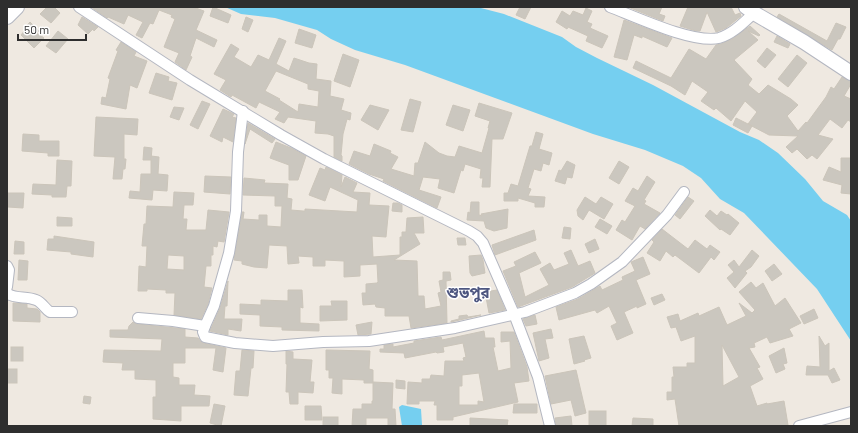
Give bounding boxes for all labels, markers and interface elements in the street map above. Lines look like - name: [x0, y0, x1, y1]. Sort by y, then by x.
- scale bar: [18, 16, 86, 42]
- text: 50 m: [24, 22, 49, 36]
- district label: শুভপুর: [446, 283, 491, 303]

